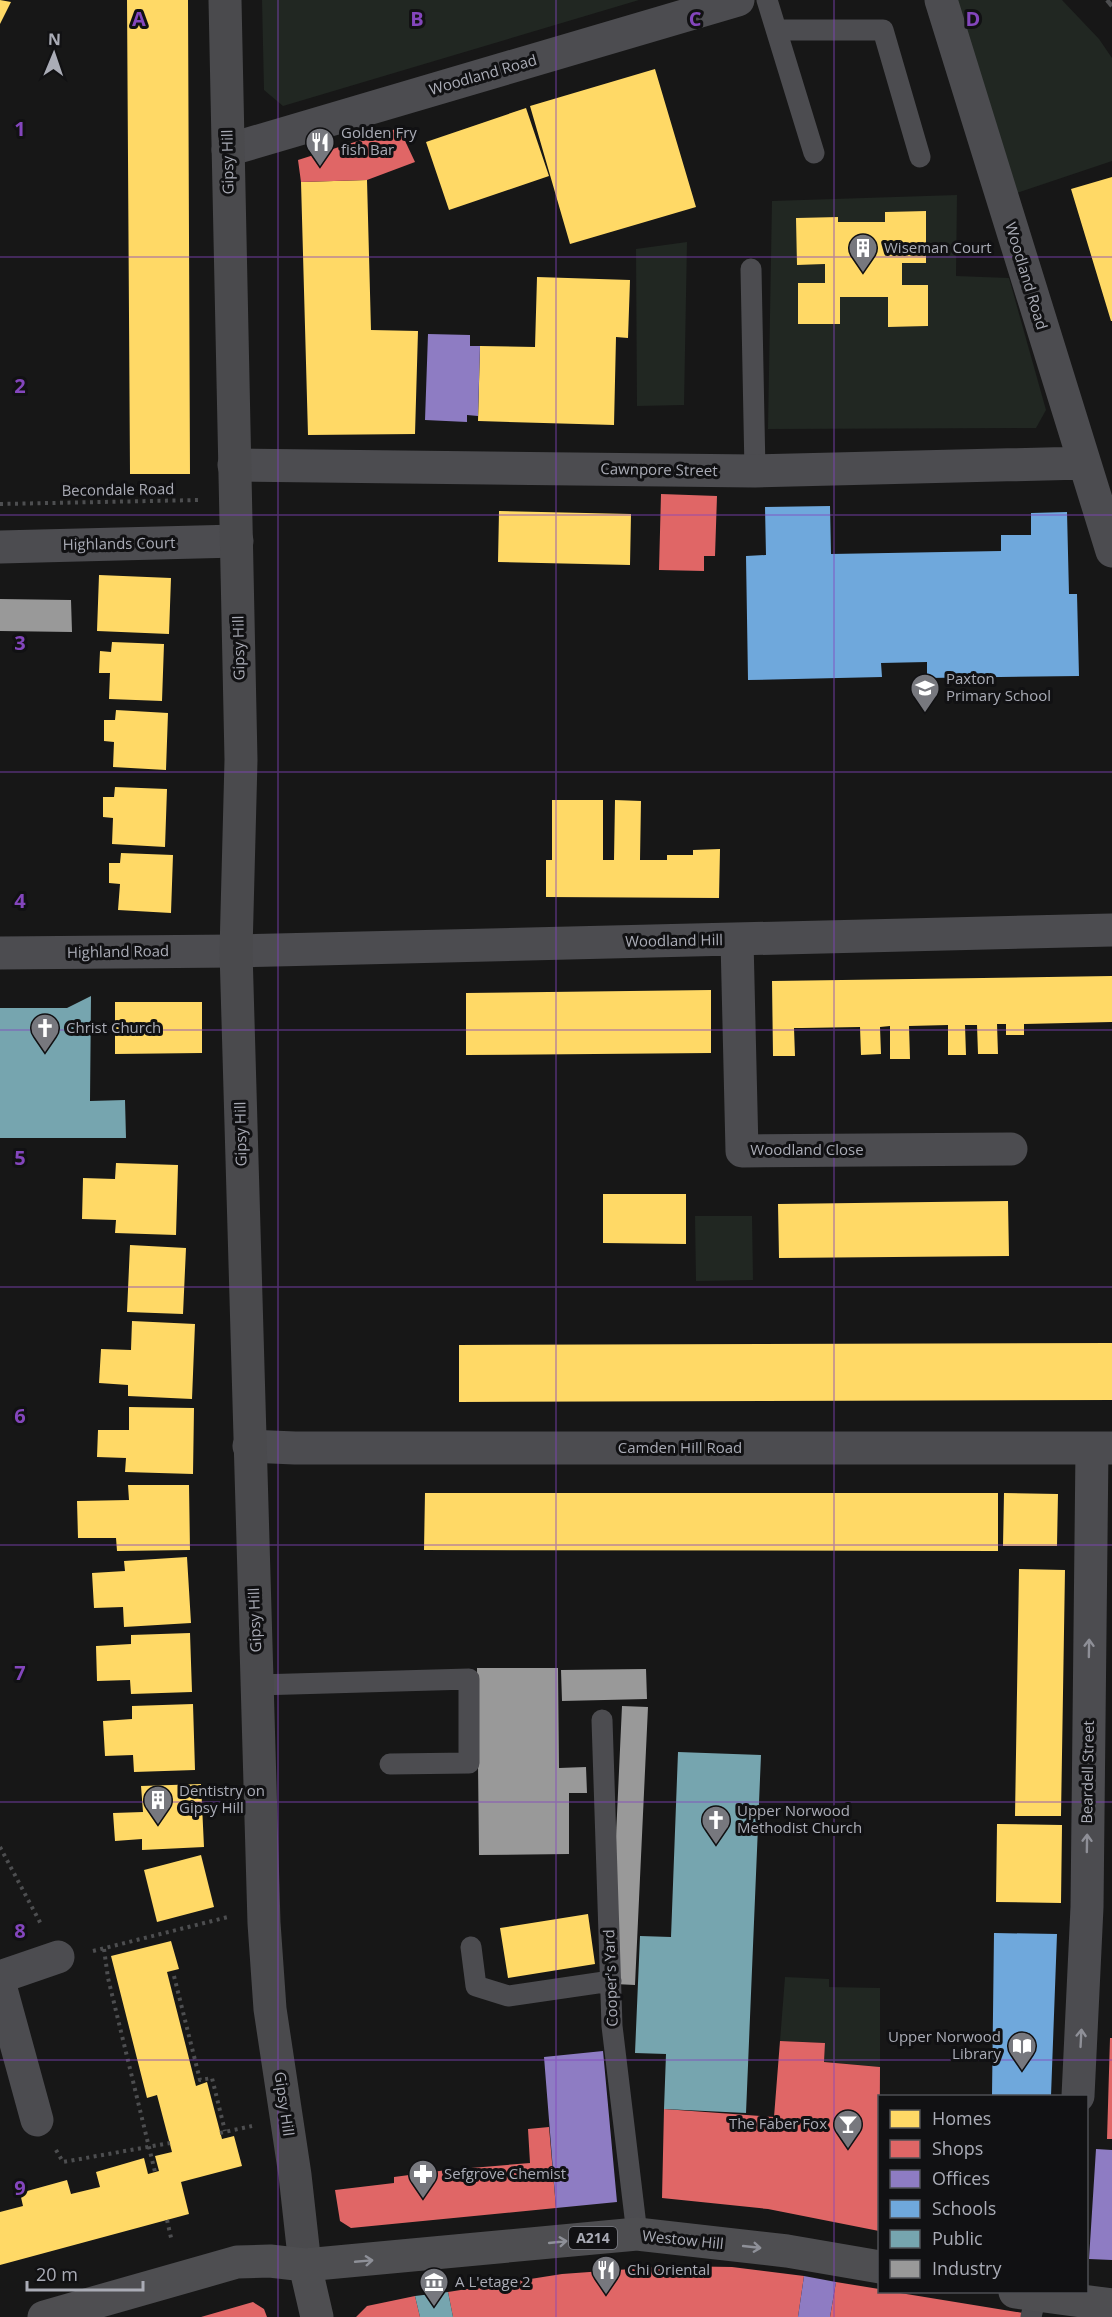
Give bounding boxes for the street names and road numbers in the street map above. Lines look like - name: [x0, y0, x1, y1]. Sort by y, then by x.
- street label: Woodland Road: [426, 49, 539, 99]
- street label: Gipsy Hill: [216, 129, 238, 195]
- street label: Woodland Road: [1001, 220, 1053, 332]
- street label: Cawnpore Street: [600, 458, 718, 480]
- street label: Becondale Road: [61, 478, 175, 500]
- street label: Highlands Court: [62, 532, 176, 554]
- street label: Gipsy Hill: [227, 615, 249, 681]
- street label: Woodland Hill: [625, 929, 723, 951]
- street label: Highland Road: [67, 940, 169, 962]
- street label: Gipsy Hill: [229, 1101, 251, 1167]
- street label: Woodland Close: [750, 1139, 864, 1159]
- street label: Camden Hill Road: [618, 1437, 742, 1457]
- street label: Gipsy Hill: [243, 1587, 265, 1653]
- street label: Beardell Street: [1076, 1720, 1098, 1824]
- street label: Cooper's Yard: [598, 1929, 622, 2027]
- street label: Gipsy Hill: [271, 2070, 299, 2137]
- street label: Westow Hill: [641, 2225, 725, 2253]
- road number: A214: [569, 2227, 617, 2249]

